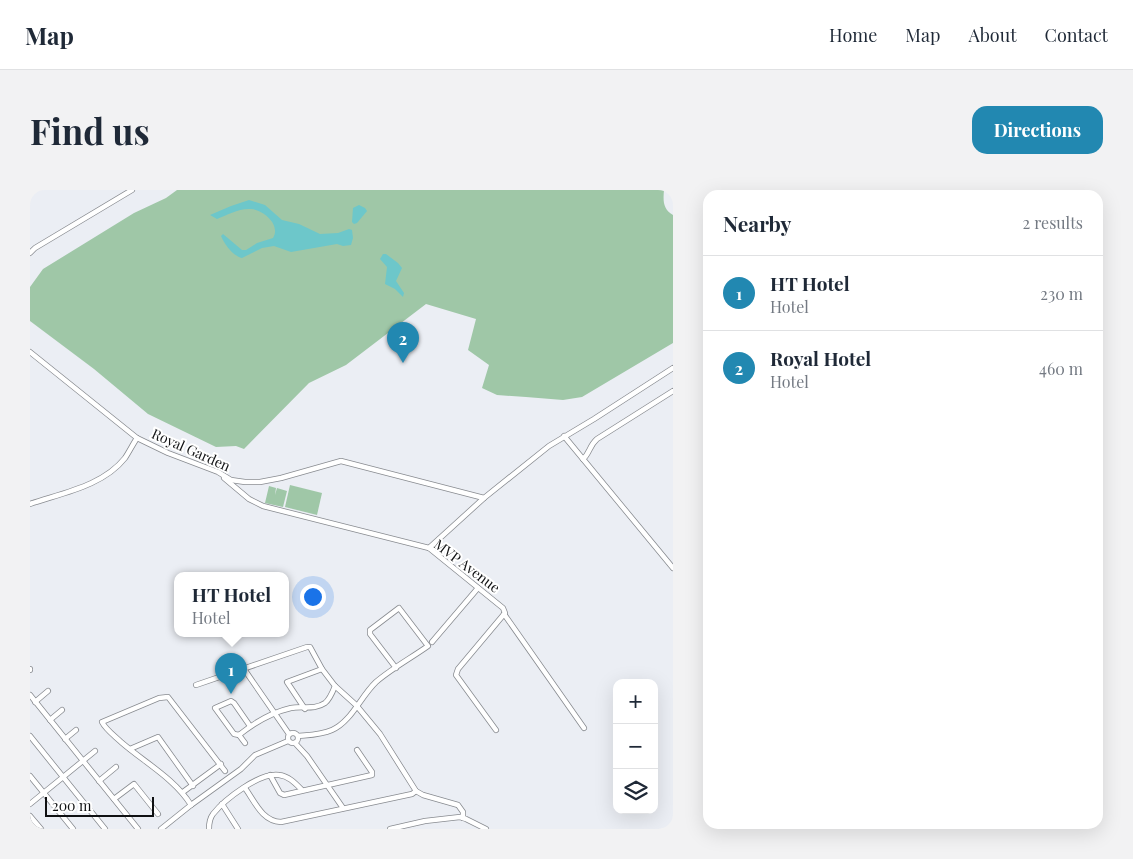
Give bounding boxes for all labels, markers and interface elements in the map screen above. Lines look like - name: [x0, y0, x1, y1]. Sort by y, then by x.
- text: Map: [25, 19, 74, 51]
- text: Home: [829, 23, 877, 47]
- text: Map: [905, 23, 940, 47]
- text: About: [968, 23, 1017, 47]
- text: Contact: [1045, 23, 1108, 47]
- button: Directions: [972, 106, 1103, 154]
- text: Find us: [30, 107, 150, 154]
- text: Nearby: [723, 209, 792, 237]
- text: 2 results: [1023, 212, 1083, 233]
- text: HT Hotel: [770, 270, 850, 296]
- text: 1: [736, 283, 742, 304]
- text: 230 m: [1040, 283, 1083, 304]
- text: Hotel: [770, 296, 809, 317]
- pin: 2: [387, 322, 419, 363]
- text: Royal Hotel: [770, 345, 871, 371]
- text: 2: [735, 358, 743, 379]
- text: 460 m: [1039, 358, 1083, 379]
- text: Hotel: [770, 371, 809, 392]
- street label: Royal Garden: [149, 424, 234, 476]
- street label: MVP Avenue: [430, 535, 504, 597]
- popup: [174, 572, 289, 637]
- text: HT Hotel: [192, 581, 271, 607]
- your location: [300, 584, 326, 610]
- text: Hotel: [192, 607, 231, 628]
- pin: 1: [215, 653, 247, 694]
- map controls: [613, 679, 658, 814]
- button: +: [613, 679, 658, 724]
- button: −: [613, 724, 658, 769]
- button: layers: [613, 769, 658, 814]
- scale bar: [45, 794, 154, 817]
- text: 200 m: [52, 796, 91, 815]

